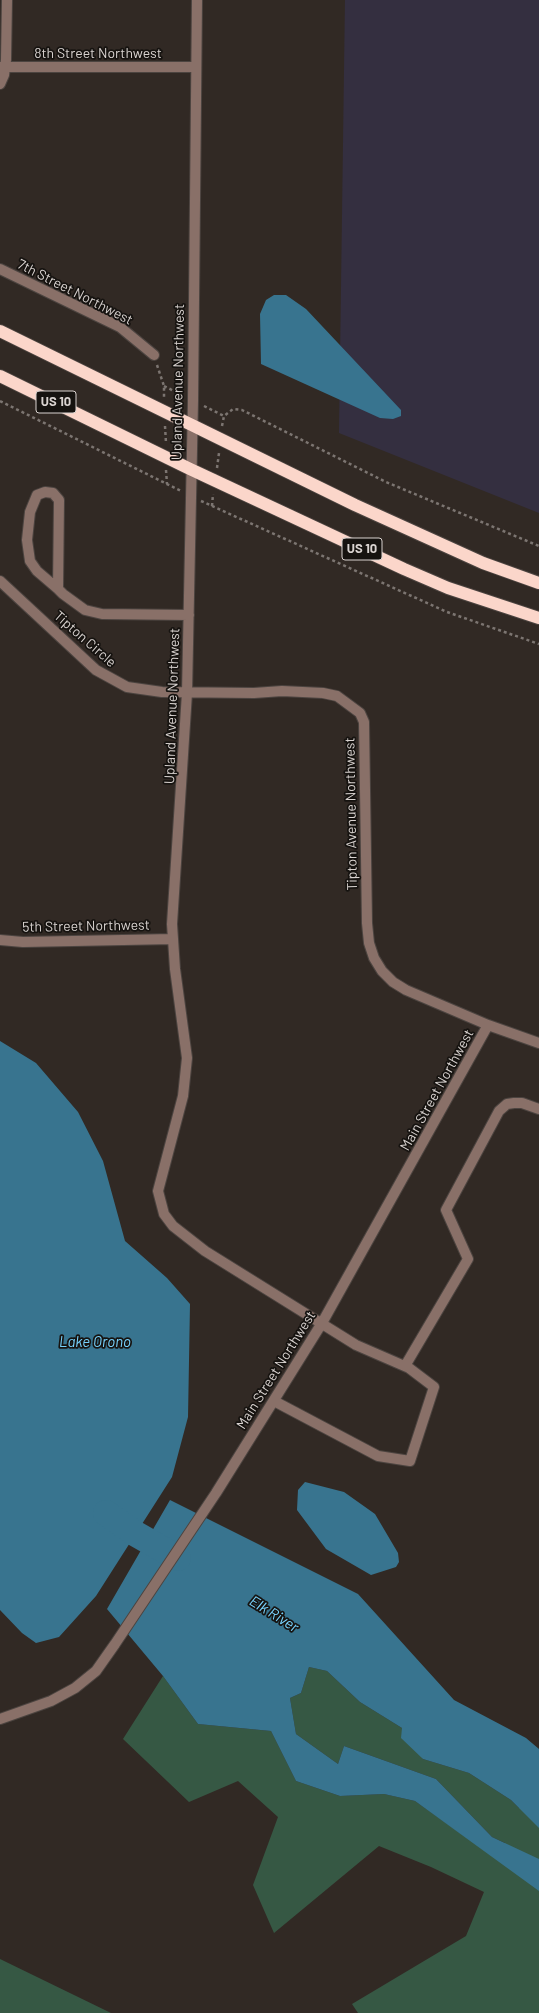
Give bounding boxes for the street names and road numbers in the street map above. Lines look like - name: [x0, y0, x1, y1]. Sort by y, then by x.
- street label: 8th Street Northwest: [34, 45, 162, 61]
- street label: 7th Street Northwest: [15, 256, 135, 328]
- street label: Upland Avenue Northwest: [168, 304, 188, 460]
- road number: US 10: [36, 391, 76, 413]
- road number: US 10: [342, 538, 382, 560]
- street label: Tipton Circle: [50, 607, 120, 671]
- street label: Upland Avenue Northwest: [161, 628, 183, 784]
- street label: Tipton Avenue Northwest: [341, 737, 361, 891]
- street label: 5th Street Northwest: [22, 916, 150, 936]
- street label: Main Street Northwest: [397, 1026, 477, 1154]
- street label: Main Street Northwest: [233, 1308, 319, 1432]

